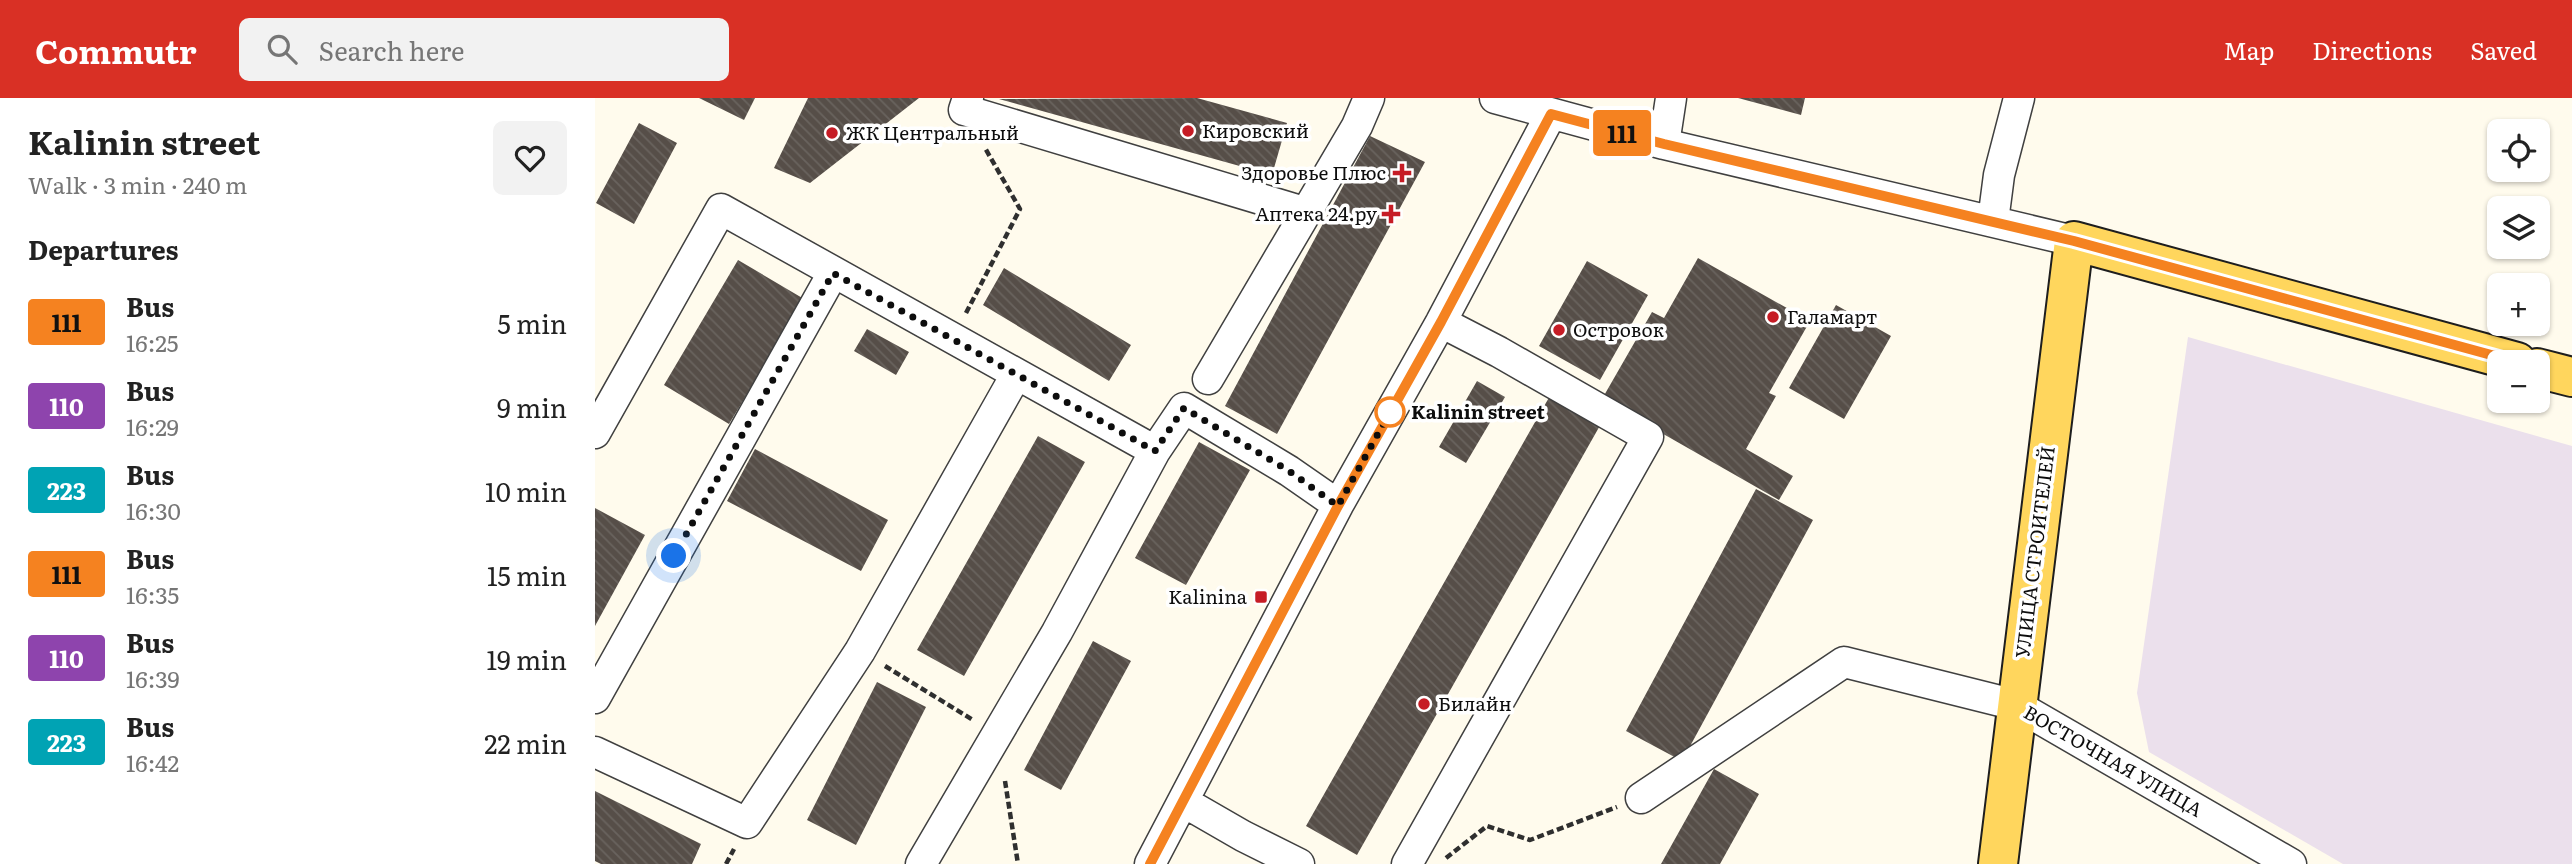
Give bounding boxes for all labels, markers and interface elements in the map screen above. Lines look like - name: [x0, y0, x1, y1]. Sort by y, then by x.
- search box: [239, 18, 729, 81]
- text: Commutr: [35, 25, 197, 74]
- icon: search: [263, 30, 301, 68]
- text: Search here: [319, 30, 464, 69]
- text: Map: [2223, 32, 2274, 67]
- text: Directions: [2312, 32, 2432, 67]
- text: Saved: [2470, 32, 2537, 67]
- line badge: 111: [1582, 110, 1662, 156]
- text: 111: [1607, 115, 1637, 150]
- text: Kalinin street: [28, 116, 260, 165]
- place label: Кировский: [1202, 116, 1309, 144]
- place label: ЖК Центральный: [846, 118, 1019, 146]
- map controls: [2487, 119, 2550, 413]
- button: locate: [2487, 119, 2550, 182]
- button: heart: [493, 121, 567, 195]
- marker: Кировский: [1180, 123, 1196, 139]
- marker: ЖК Центральный: [824, 125, 840, 141]
- place label: Здоровье Плюс: [1241, 158, 1386, 186]
- marker: Здоровье Плюс: [1392, 163, 1412, 183]
- text: Walk · 3 min · 240 m: [28, 167, 247, 201]
- button: layers: [2487, 196, 2550, 259]
- place label: Аптека 24.ру: [1255, 199, 1377, 227]
- marker: Аптека 24.ру: [1383, 206, 1399, 222]
- text: Departures: [28, 229, 179, 268]
- button: +: [2487, 273, 2550, 336]
- text: Bus: [126, 286, 174, 325]
- place label: Галамарт: [1787, 302, 1877, 330]
- text: 5 min: [498, 303, 567, 342]
- text: 111: [52, 304, 81, 339]
- marker: Галамарт: [1765, 309, 1781, 325]
- place label: Островок: [1573, 315, 1665, 343]
- marker: Островок: [1551, 322, 1567, 338]
- text: 16:25: [126, 325, 179, 359]
- button: −: [2487, 350, 2550, 413]
- text: Bus: [126, 370, 174, 409]
- text: 9 min: [497, 387, 567, 426]
- text: 110: [49, 388, 84, 423]
- marker: Kalinin street: [1375, 397, 1405, 427]
- place label: Kalinin street: [1411, 397, 1545, 425]
- text: 16:29: [126, 409, 179, 443]
- street label: УЛИЦА СТРОИТЕЛЕЙ: [2007, 444, 2061, 660]
- text: Bus: [126, 454, 174, 493]
- text: 10 min: [485, 471, 567, 510]
- text: 223: [47, 472, 86, 507]
- text: 16:30: [126, 493, 181, 527]
- text: Bus: [126, 538, 174, 577]
- your location: [656, 538, 691, 573]
- text: 15 min: [487, 555, 567, 594]
- text: 111: [52, 556, 81, 591]
- text: 16:35: [126, 577, 179, 611]
- place label: Kalinina: [1168, 582, 1248, 610]
- marker: Kalinina: [1253, 589, 1269, 605]
- text: Bus: [126, 622, 174, 661]
- text: 19 min: [487, 639, 567, 678]
- text: 110: [49, 640, 84, 675]
- text: 16:39: [126, 661, 180, 695]
- place label: Билайн: [1438, 689, 1512, 717]
- marker: Билайн: [1416, 696, 1432, 712]
- street label: ВОСТОЧНАЯ УЛИЦА: [2019, 697, 2208, 823]
- text: Bus: [126, 706, 174, 745]
- text: 22 min: [484, 723, 567, 762]
- text: 223: [47, 724, 86, 759]
- text: 16:42: [126, 745, 179, 779]

